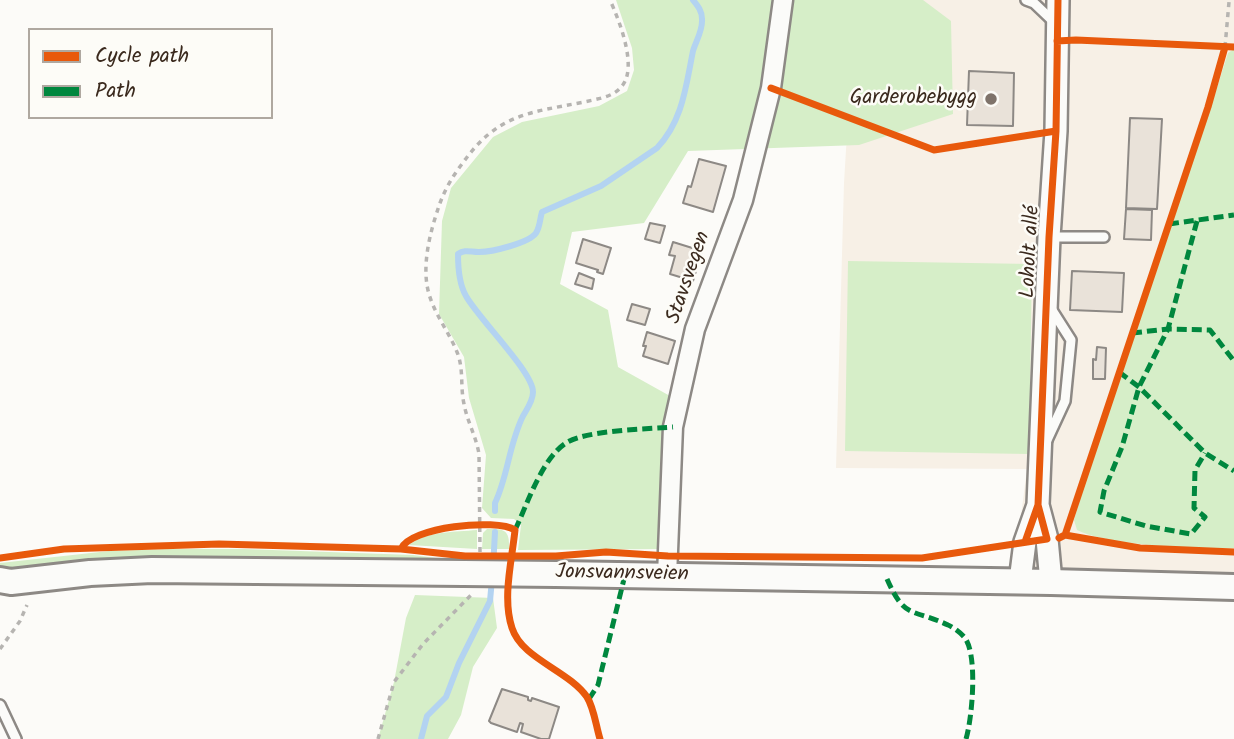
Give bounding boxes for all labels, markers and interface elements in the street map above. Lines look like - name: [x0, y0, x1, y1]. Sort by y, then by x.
- legend: [28, 28, 273, 119]
- text: Cycle path: [95, 40, 189, 73]
- text: Path: [95, 75, 136, 108]
- place label: Garderobebygg: [850, 86, 977, 112]
- marker: Garderobebygg: [983, 91, 999, 107]
- street label: Loholt allé: [1017, 205, 1047, 299]
- street label: Stavsvegen: [662, 229, 718, 327]
- street label: Jonsvannsveien: [555, 561, 689, 589]

